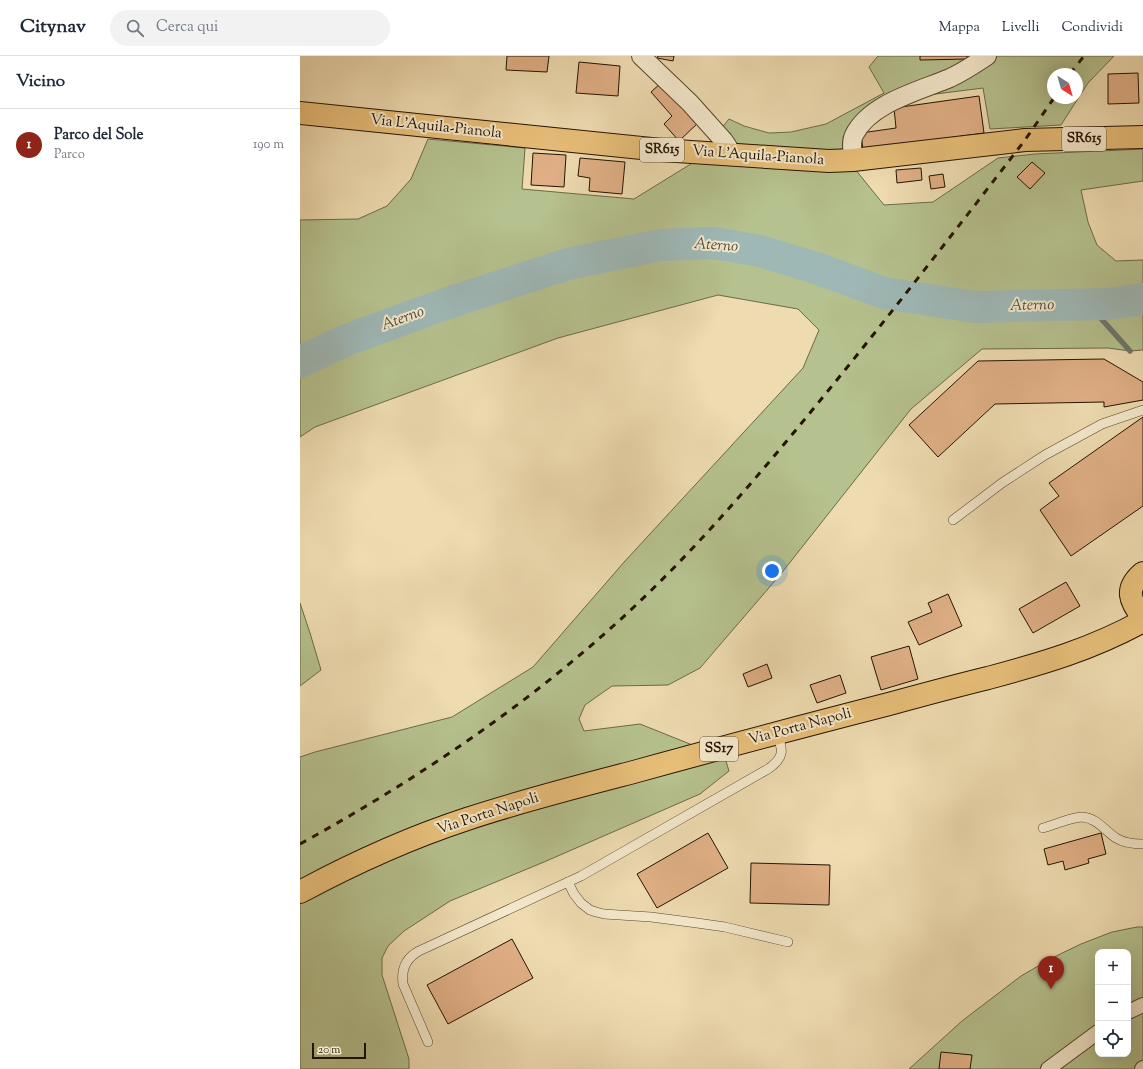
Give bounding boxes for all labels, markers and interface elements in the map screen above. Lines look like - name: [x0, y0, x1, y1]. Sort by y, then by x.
- search box: [110, 10, 390, 46]
- text: Citynav: [20, 14, 86, 41]
- icon: search: [124, 17, 146, 39]
- text: Cerca qui: [156, 17, 218, 38]
- text: Mappa: [939, 18, 980, 38]
- text: Livelli: [1002, 18, 1039, 38]
- text: Condividi: [1061, 18, 1123, 38]
- north arrow: [1047, 68, 1083, 104]
- text: Vicino: [16, 70, 65, 94]
- street label: Via L'Aquila-Pianola: [369, 110, 503, 144]
- text: Parco del Sole: [54, 125, 143, 146]
- road number: SR615: [1062, 127, 1106, 151]
- text: 1: [27, 136, 31, 154]
- text: 190 m: [253, 136, 284, 154]
- road number: SR615: [640, 138, 684, 162]
- street label: Via L'Aquila-Pianola: [691, 141, 825, 171]
- text: Parco: [54, 146, 85, 164]
- water label: Aterno: [693, 233, 739, 259]
- water label: Aterno: [1010, 294, 1054, 318]
- water label: Aterno: [378, 301, 428, 337]
- your location: [762, 561, 782, 581]
- street label: Via Porta Napoli: [746, 703, 854, 751]
- road number: SS17: [700, 737, 738, 761]
- street label: Via Porta Napoli: [434, 788, 542, 840]
- map controls: [1095, 949, 1131, 1057]
- button: +: [1095, 949, 1131, 985]
- pin: 1: [1038, 956, 1064, 989]
- button: −: [1095, 985, 1131, 1021]
- button: locate: [1095, 1021, 1131, 1057]
- scale bar: [312, 1041, 366, 1060]
- text: 20 m: [318, 1042, 340, 1058]

